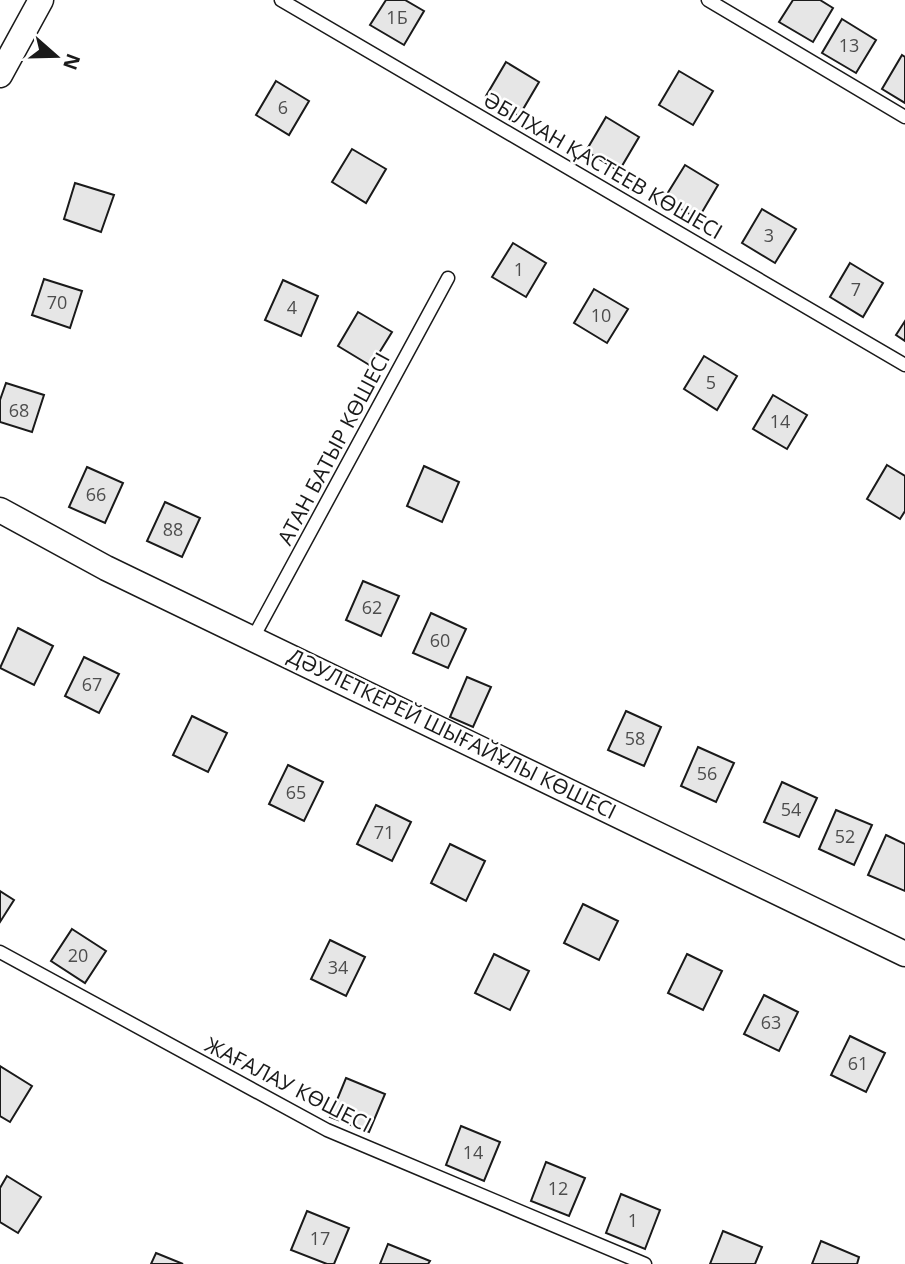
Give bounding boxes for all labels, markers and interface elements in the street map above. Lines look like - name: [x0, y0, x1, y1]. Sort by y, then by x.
- house number: 1Б: [386, 5, 408, 29]
- north arrow: [21, 21, 91, 91]
- house number: 13: [839, 33, 859, 57]
- text: N: [57, 50, 87, 74]
- street label: ӘБІЛХАН ҚАСТЕЕВ КӨШЕСІ: [479, 85, 728, 245]
- house number: 6: [278, 95, 288, 119]
- house number: 3: [764, 223, 774, 247]
- house number: 1: [514, 257, 524, 281]
- house number: 7: [851, 277, 861, 301]
- house number: 70: [47, 290, 67, 314]
- house number: 4: [287, 295, 297, 319]
- house number: 10: [591, 303, 611, 327]
- street label: АТАН БАТЫР КӨШЕСІ: [270, 347, 396, 550]
- house number: 5: [706, 370, 716, 394]
- house number: 68: [9, 398, 29, 422]
- house number: 14: [770, 409, 790, 433]
- house number: 66: [86, 482, 106, 506]
- house number: 88: [163, 517, 183, 541]
- house number: 62: [362, 595, 382, 619]
- house number: 60: [430, 628, 450, 652]
- street label: ДӘУЛЕТКЕРЕЙ ШЫҒАЙҰЛЫ КӨШЕСІ: [284, 641, 621, 825]
- house number: 67: [82, 672, 102, 696]
- house number: 58: [625, 726, 645, 750]
- house number: 56: [697, 761, 717, 785]
- house number: 65: [286, 780, 306, 804]
- house number: 54: [781, 797, 801, 821]
- house number: 71: [374, 820, 394, 844]
- house number: 52: [835, 824, 855, 848]
- house number: 20: [68, 943, 88, 967]
- house number: 34: [328, 955, 348, 979]
- house number: 63: [761, 1010, 781, 1034]
- street label: ЖАҒАЛАУ КӨШЕСІ: [200, 1030, 376, 1138]
- house number: 61: [848, 1051, 868, 1075]
- house number: 14: [463, 1140, 483, 1164]
- house number: 12: [548, 1176, 568, 1200]
- house number: 1: [628, 1208, 638, 1232]
- house number: 17: [310, 1226, 330, 1250]

